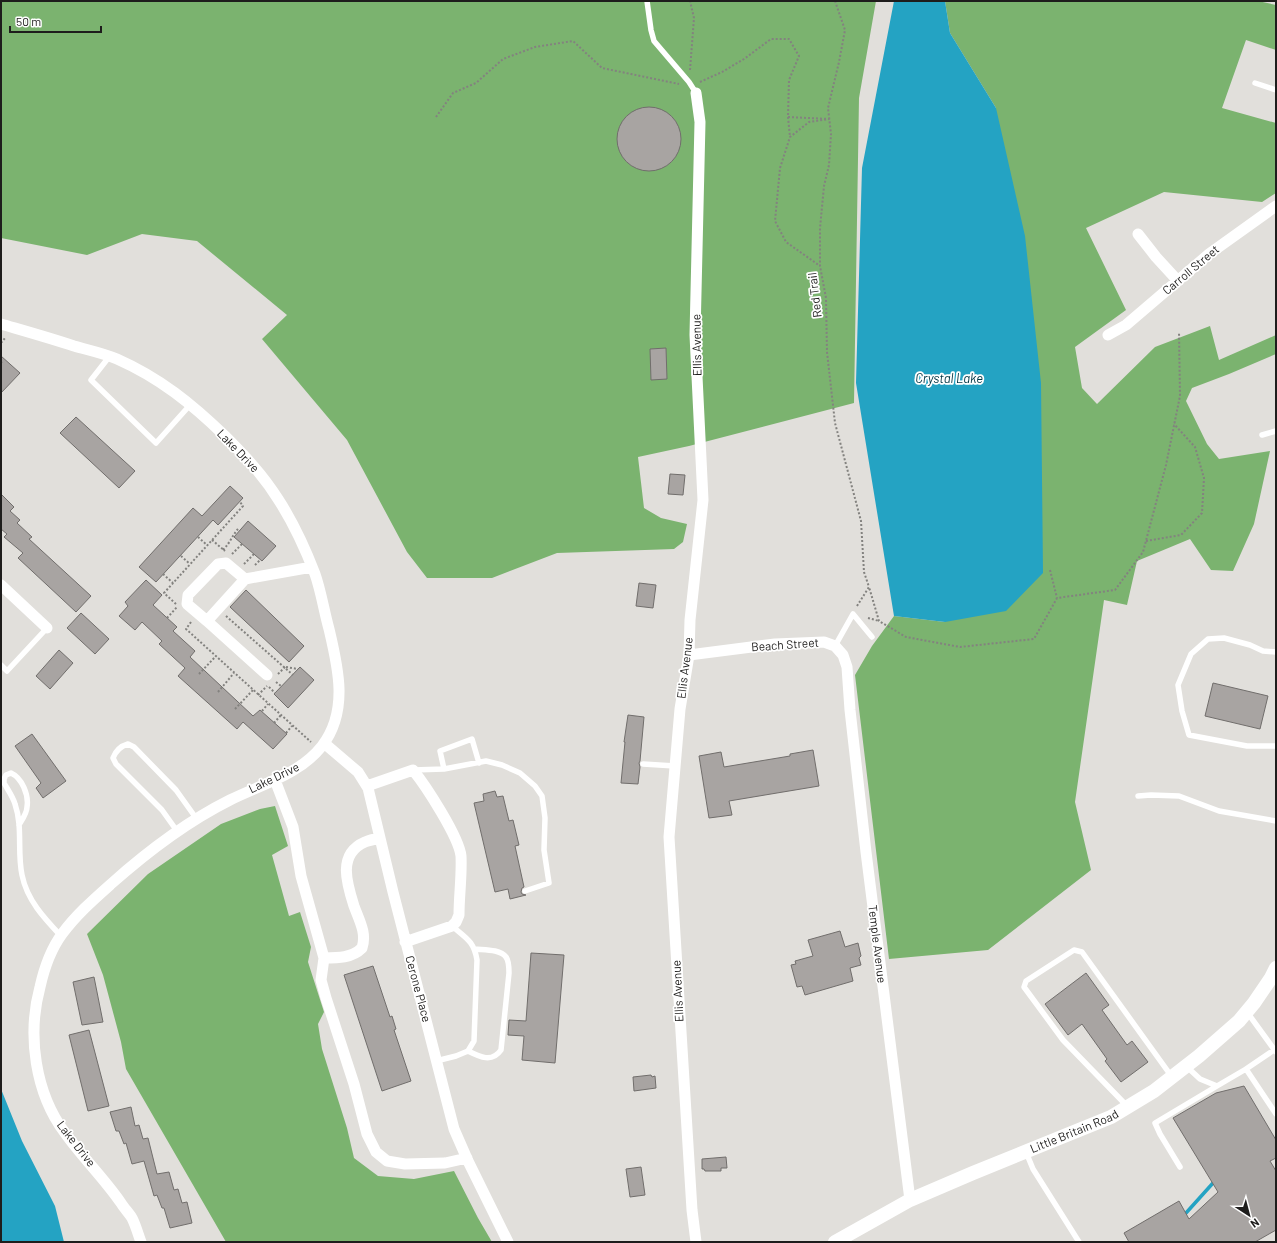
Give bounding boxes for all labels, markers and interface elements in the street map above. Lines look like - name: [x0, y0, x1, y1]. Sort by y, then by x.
- scale bar: [10, 8, 101, 34]
- text: 50 m: [16, 14, 41, 28]
- street label: Carroll Street: [1159, 242, 1221, 297]
- street label: Red Trail: [804, 272, 824, 318]
- street label: Ellis Avenue: [688, 314, 704, 376]
- water label: Crystal Lake: [915, 370, 983, 386]
- street label: Lake Drive: [215, 426, 263, 475]
- street label: Beach Street: [751, 635, 819, 653]
- street label: Ellis Avenue: [673, 636, 695, 700]
- street label: Lake Drive: [246, 759, 301, 795]
- street label: Temple Avenue: [866, 904, 890, 984]
- street label: Cerone Place: [403, 954, 435, 1024]
- street label: Ellis Avenue: [668, 960, 686, 1022]
- street label: Little Britain Road: [1028, 1106, 1121, 1155]
- street label: Lake Drive: [55, 1118, 99, 1169]
- north arrow: [1229, 1195, 1269, 1235]
- text: N: [1248, 1216, 1262, 1231]

